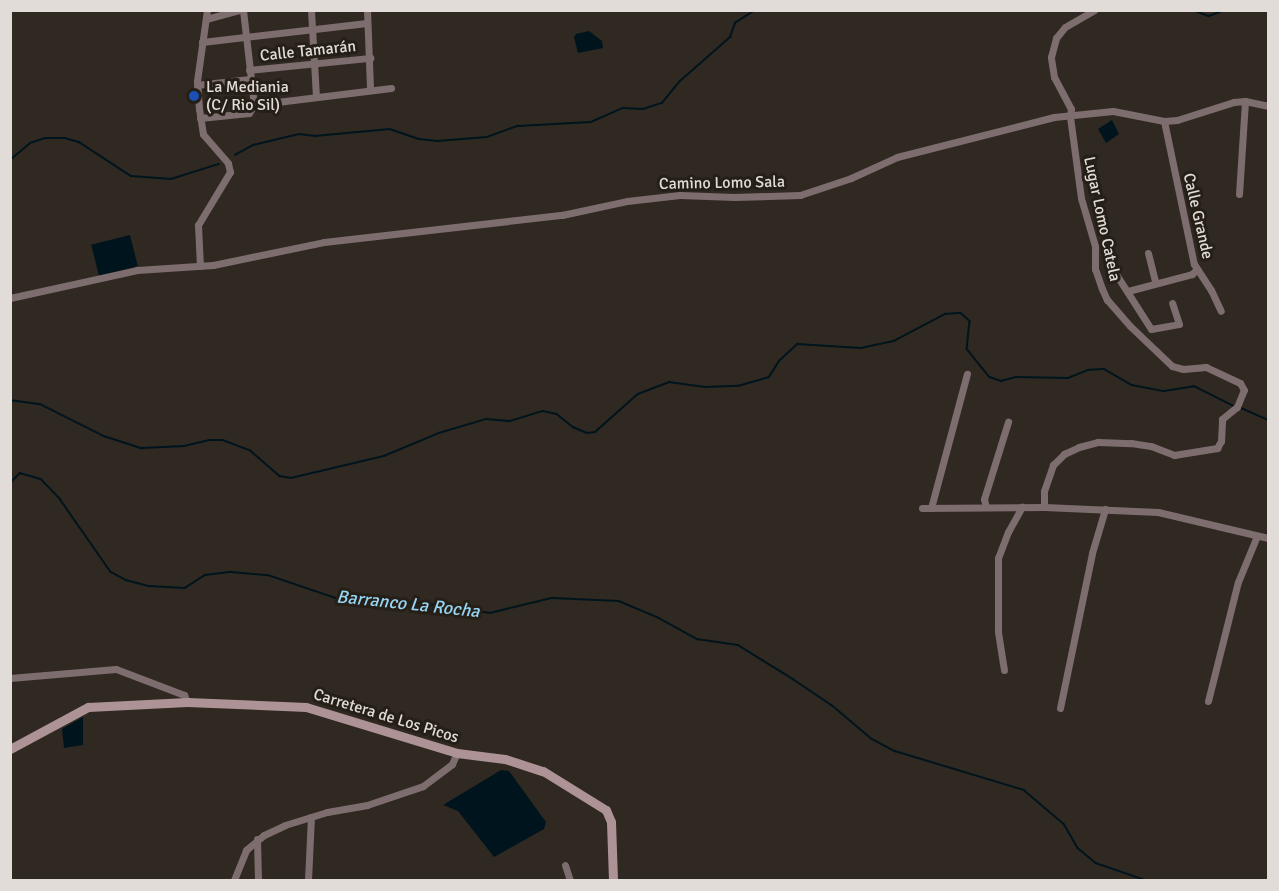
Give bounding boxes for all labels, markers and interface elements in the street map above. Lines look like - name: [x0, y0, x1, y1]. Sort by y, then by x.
- street label: Calle Tamarán: [259, 36, 357, 66]
- place label: La Mediania (C/ Rio Sil): [206, 77, 289, 115]
- marker: La Mediania (C/ Rio Sil): [187, 89, 201, 103]
- street label: Lugar Lomo Catela: [1079, 155, 1125, 283]
- street label: Calle Grande: [1179, 171, 1217, 261]
- street label: Camino Lomo Sala: [659, 172, 785, 194]
- water label: Barranco La Rocha: [336, 586, 480, 622]
- street label: Carretera de Los Picos: [311, 685, 461, 747]

